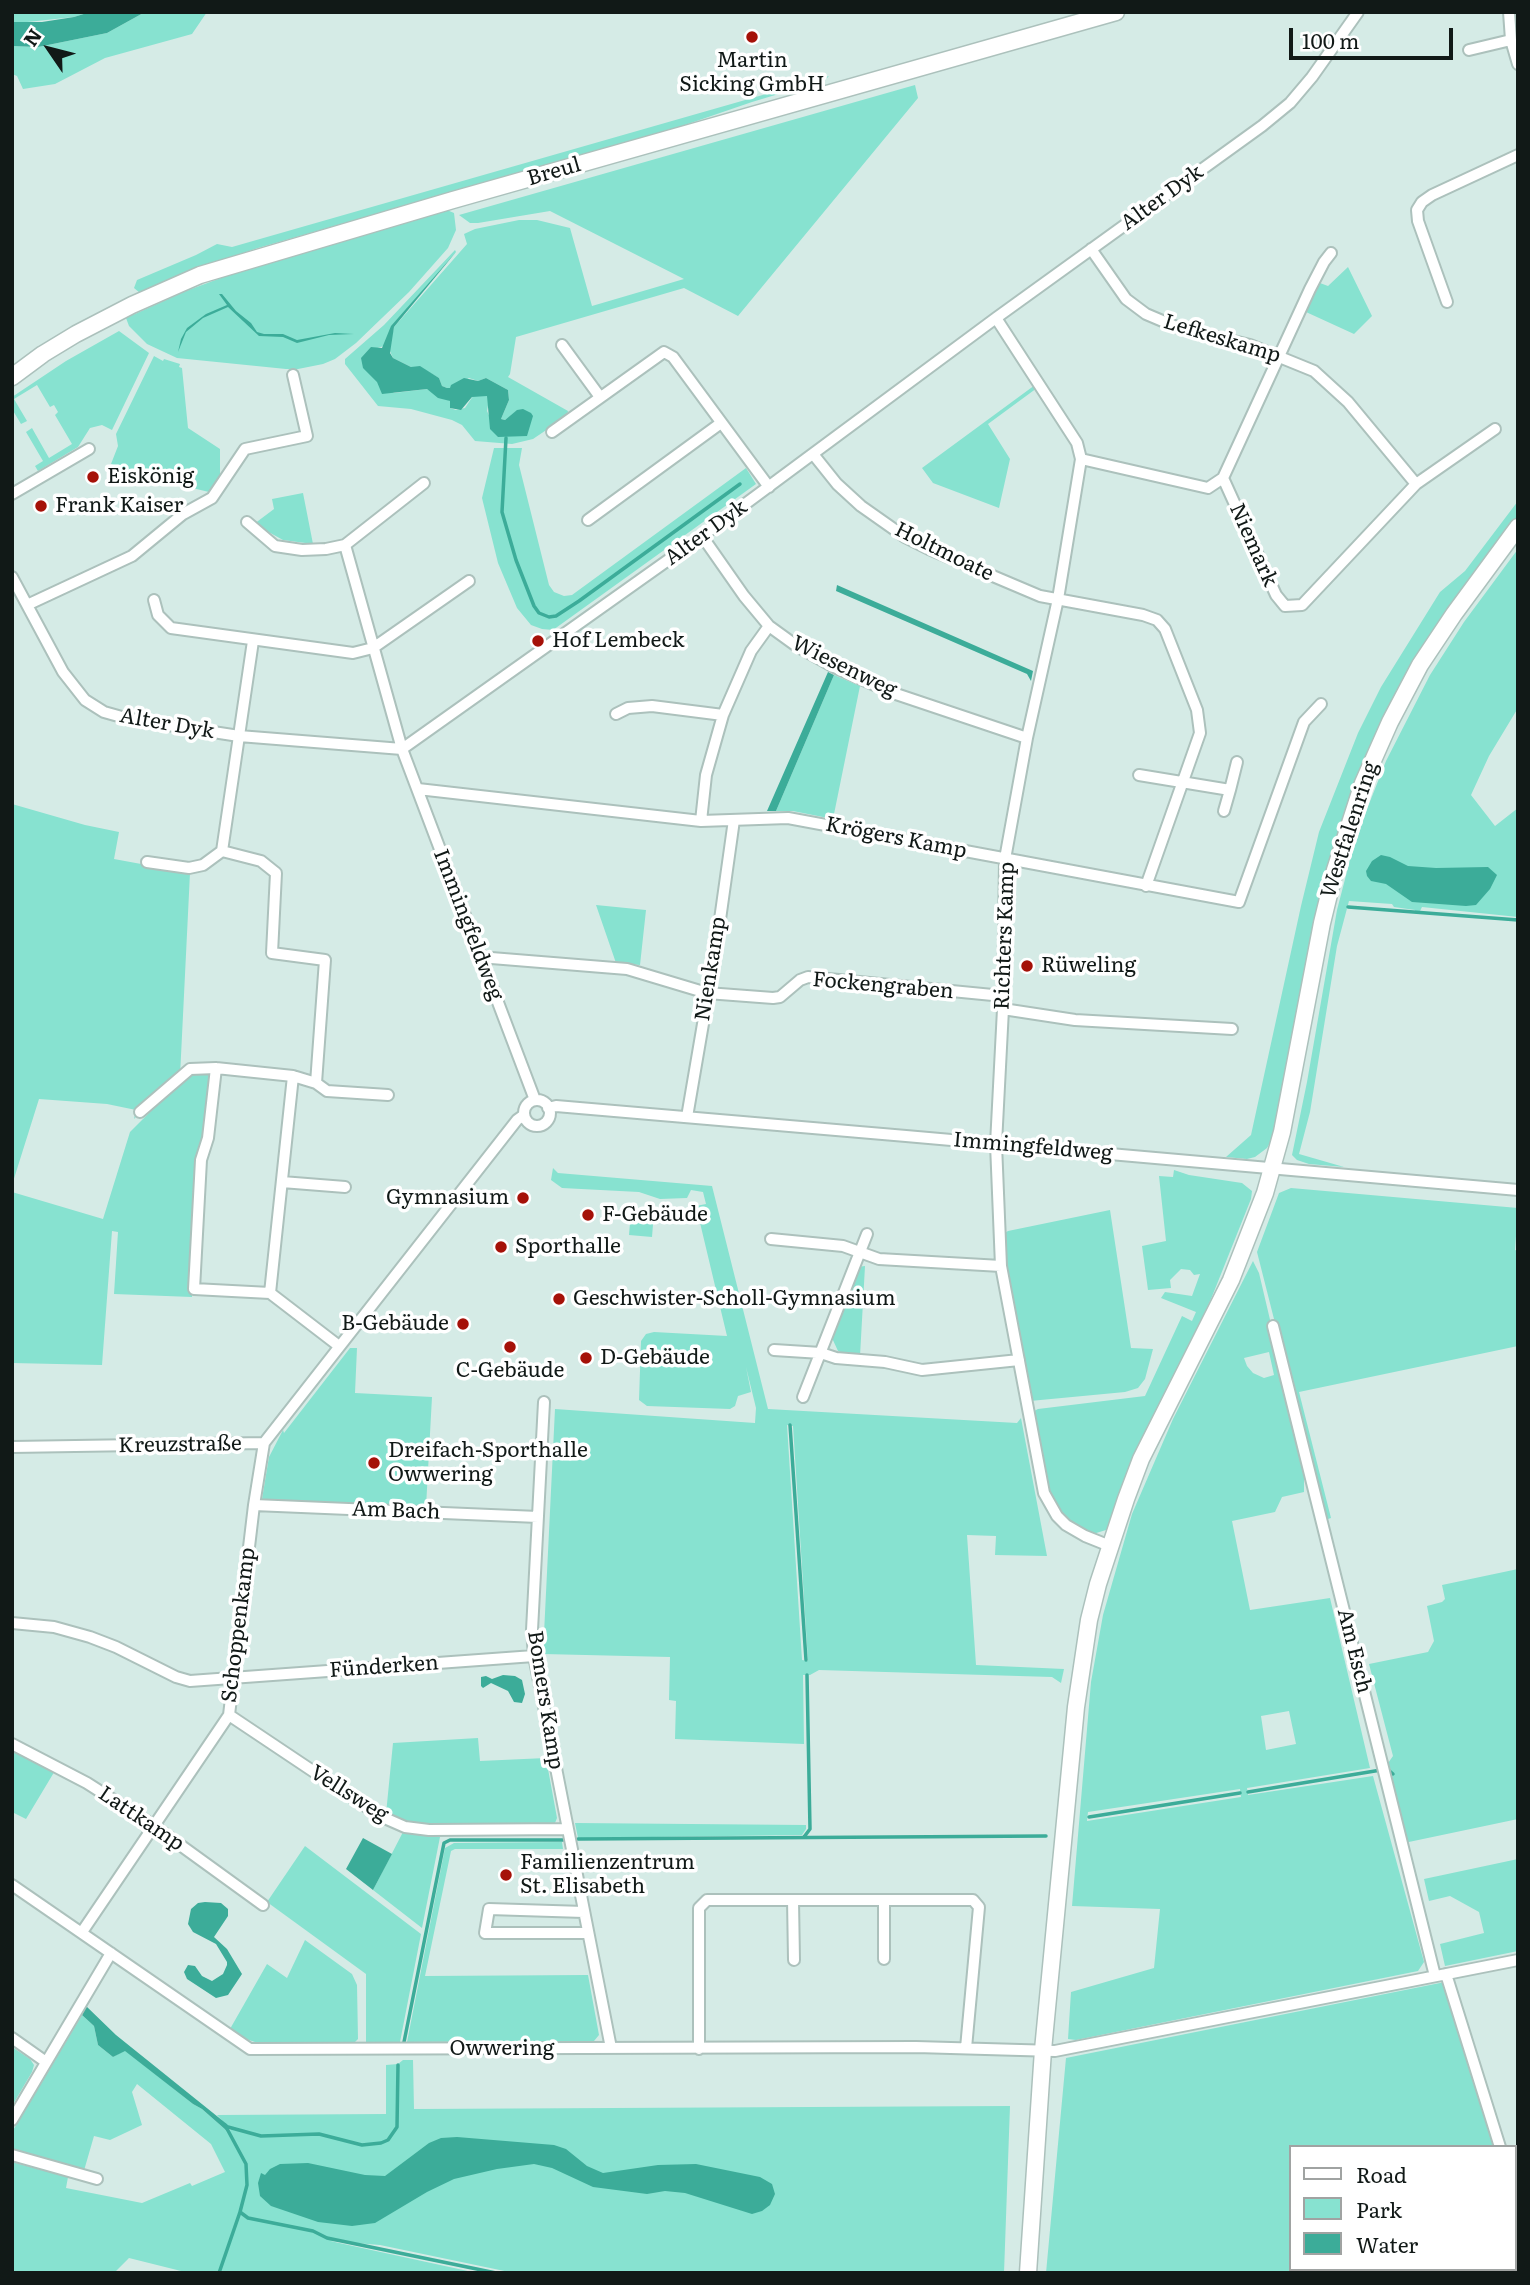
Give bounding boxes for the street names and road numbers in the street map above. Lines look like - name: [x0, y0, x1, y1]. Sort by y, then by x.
- street label: Breul: [524, 152, 584, 192]
- street label: Alter Dyk: [1116, 160, 1208, 236]
- street label: Lefkeskamp: [1160, 309, 1284, 369]
- street label: Alter Dyk: [660, 495, 752, 571]
- street label: Niemark: [1224, 500, 1282, 590]
- street label: Holtmoate: [890, 517, 998, 587]
- street label: Wiesenweg: [787, 631, 901, 703]
- street label: Alter Dyk: [118, 703, 216, 745]
- street label: Westfalenring: [1316, 758, 1384, 902]
- street label: Krögers Kamp: [823, 812, 969, 864]
- street label: Immingfeldweg: [428, 846, 508, 1004]
- street label: Richters Kamp: [990, 861, 1020, 1011]
- street label: Nienkamp: [690, 915, 732, 1023]
- street label: Fockengraben: [811, 967, 955, 1005]
- street label: Immingfeldweg: [952, 1127, 1114, 1167]
- street label: Kreuzstraße: [118, 1431, 242, 1459]
- street label: Am Bach: [351, 1497, 441, 1525]
- street label: Schoppenkamp: [217, 1546, 261, 1704]
- street label: Am Esch: [1331, 1606, 1377, 1696]
- street label: Bomers Kamp: [522, 1629, 568, 1771]
- street label: Fünderken: [328, 1651, 440, 1683]
- street label: Vellsweg: [305, 1760, 393, 1828]
- street label: Lattkamp: [93, 1781, 189, 1857]
- street label: Owwering: [450, 2036, 554, 2062]

